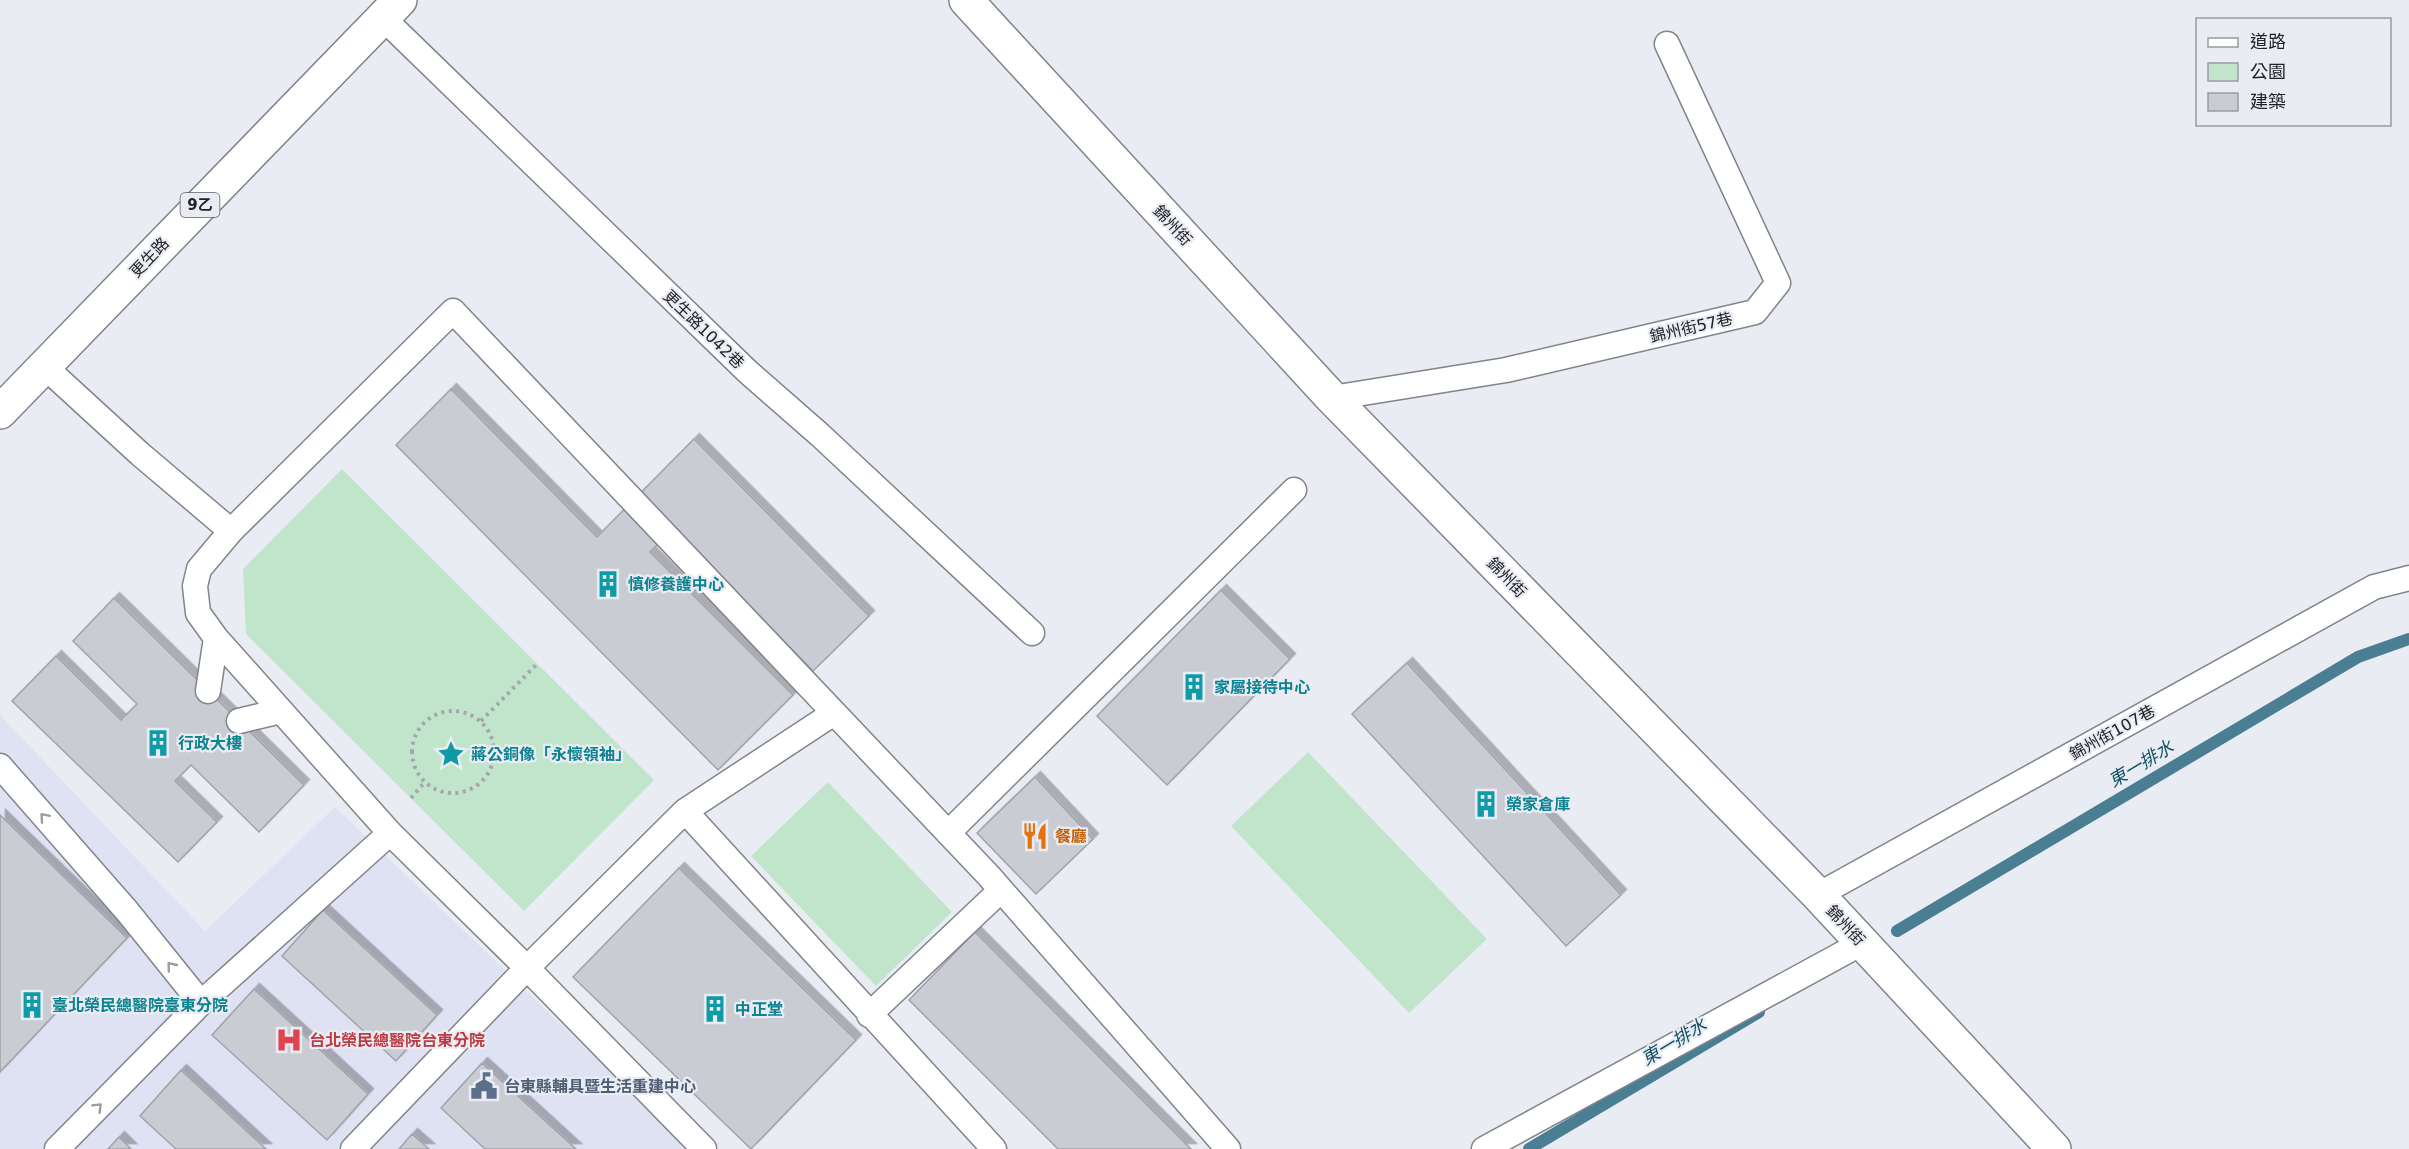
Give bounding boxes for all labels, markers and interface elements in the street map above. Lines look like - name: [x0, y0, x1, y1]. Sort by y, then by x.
- legend: [2196, 18, 2391, 126]
- text: 道路: [2250, 31, 2286, 52]
- text: 公園: [2250, 61, 2286, 82]
- text: 建築: [2250, 91, 2286, 112]
- road number: 9乙: [180, 193, 220, 217]
- street label: 錦州街: [1149, 201, 1196, 249]
- street label: 更生路: [126, 233, 173, 281]
- street label: 更生路1042巷: [659, 286, 748, 373]
- street label: 錦州街57巷: [1648, 309, 1734, 346]
- street label: 錦州街: [1483, 553, 1530, 601]
- building icon: 慎修養護中心: [593, 569, 623, 599]
- place label: 慎修養護中心: [628, 575, 724, 594]
- building icon: 家屬接待中心: [1179, 672, 1209, 702]
- place label: 家屬接待中心: [1214, 678, 1310, 697]
- street label: 錦州街107巷: [2066, 701, 2158, 764]
- building icon: 行政大樓: [143, 728, 173, 758]
- place label: 行政大樓: [178, 734, 242, 753]
- water label: 東一排水: [2104, 736, 2178, 791]
- place icon: 蔣公銅像「永懷領袖」: [436, 739, 466, 769]
- place label: 蔣公銅像「永懷領袖」: [471, 745, 631, 764]
- building icon: 榮家倉庫: [1471, 789, 1501, 819]
- place label: 榮家倉庫: [1506, 795, 1570, 814]
- one-way arrow: [40, 813, 51, 824]
- restaurant icon: 餐廳: [1020, 821, 1050, 851]
- place label: 餐廳: [1055, 827, 1087, 846]
- street label: 錦州街: [1822, 901, 1869, 949]
- one-way arrow: [167, 961, 178, 972]
- building icon: 臺北榮民總醫院臺東分院: [17, 990, 47, 1020]
- building icon: 中正堂: [700, 994, 730, 1024]
- place label: 臺北榮民總醫院臺東分院: [52, 996, 228, 1015]
- place label: 中正堂: [735, 1000, 783, 1019]
- water label: 東一排水: [1637, 1014, 1711, 1069]
- hospital icon: 台北榮民總醫院台東分院: [274, 1025, 304, 1055]
- place label: 台北榮民總醫院台東分院: [309, 1031, 485, 1050]
- public building icon: 台東縣輔具暨生活重建中心: [469, 1071, 499, 1101]
- place label: 台東縣輔具暨生活重建中心: [504, 1077, 696, 1096]
- one-way arrow: [91, 1104, 102, 1114]

